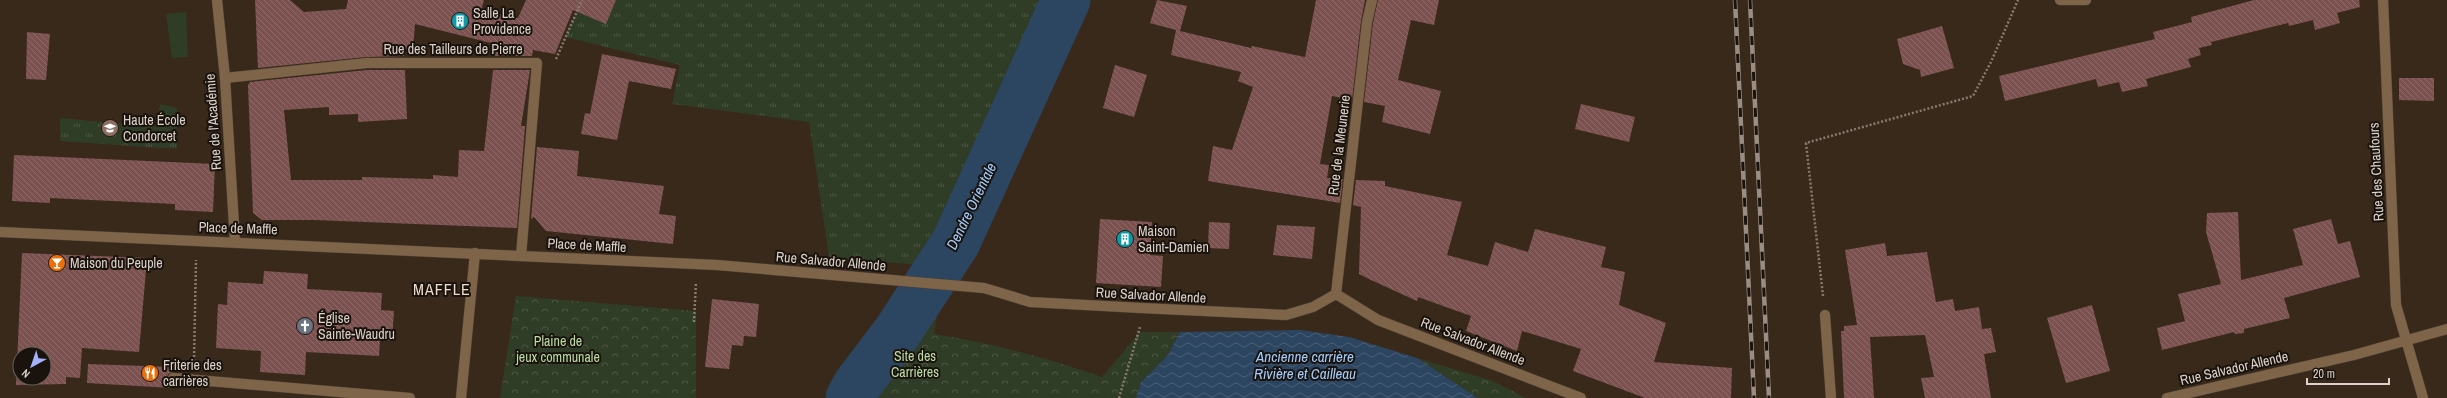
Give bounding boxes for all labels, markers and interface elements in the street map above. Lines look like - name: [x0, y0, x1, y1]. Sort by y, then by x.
- place label: Salle La Providence: [473, 4, 531, 38]
- building icon: Salle La Providence: [450, 11, 470, 31]
- street label: Rue des Tailleurs de Pierre: [383, 40, 523, 58]
- street label: Rue de l'Académie: [201, 73, 225, 171]
- street label: Rue de la Meunerie: [1324, 94, 1354, 196]
- place label: Haute École Condorcet: [123, 111, 186, 145]
- school or university icon: Haute École Condorcet: [100, 118, 120, 138]
- street label: Rue des Chaufours: [2364, 122, 2388, 222]
- water label: Dendre Orientale: [941, 159, 1001, 253]
- street label: Place de Maffle: [198, 218, 278, 238]
- place label: Maison Saint-Damien: [1138, 222, 1209, 256]
- building icon: Maison Saint-Damien: [1115, 229, 1135, 249]
- street label: Place de Maffle: [547, 234, 627, 256]
- street label: Rue Salvador Allende: [775, 247, 887, 275]
- bar icon: Maison du Peuple: [47, 253, 67, 273]
- place label: Maison du Peuple: [70, 254, 163, 272]
- district label: MAFFLE: [413, 278, 471, 300]
- street label: Rue Salvador Allende: [1095, 283, 1207, 307]
- place label: Église Sainte-Waudru: [318, 309, 395, 343]
- street label: Rue Salvador Allende: [1418, 313, 1528, 369]
- church icon: Église Sainte-Waudru: [295, 316, 315, 336]
- park label: Plaine de jeux communale: [515, 332, 600, 366]
- north arrow: [12, 346, 52, 386]
- water label: Ancienne carrière Rivière et Cailleau: [1254, 346, 1356, 384]
- park label: Site des Carrières: [891, 347, 939, 381]
- street label: Rue Salvador Allende: [2178, 347, 2290, 389]
- place label: Friterie des carrières: [163, 356, 222, 390]
- scale bar: [2307, 360, 2389, 386]
- restaurant icon: Friterie des carrières: [140, 363, 160, 383]
- text: N: [19, 366, 33, 381]
- text: 20 m: [2313, 366, 2335, 382]

